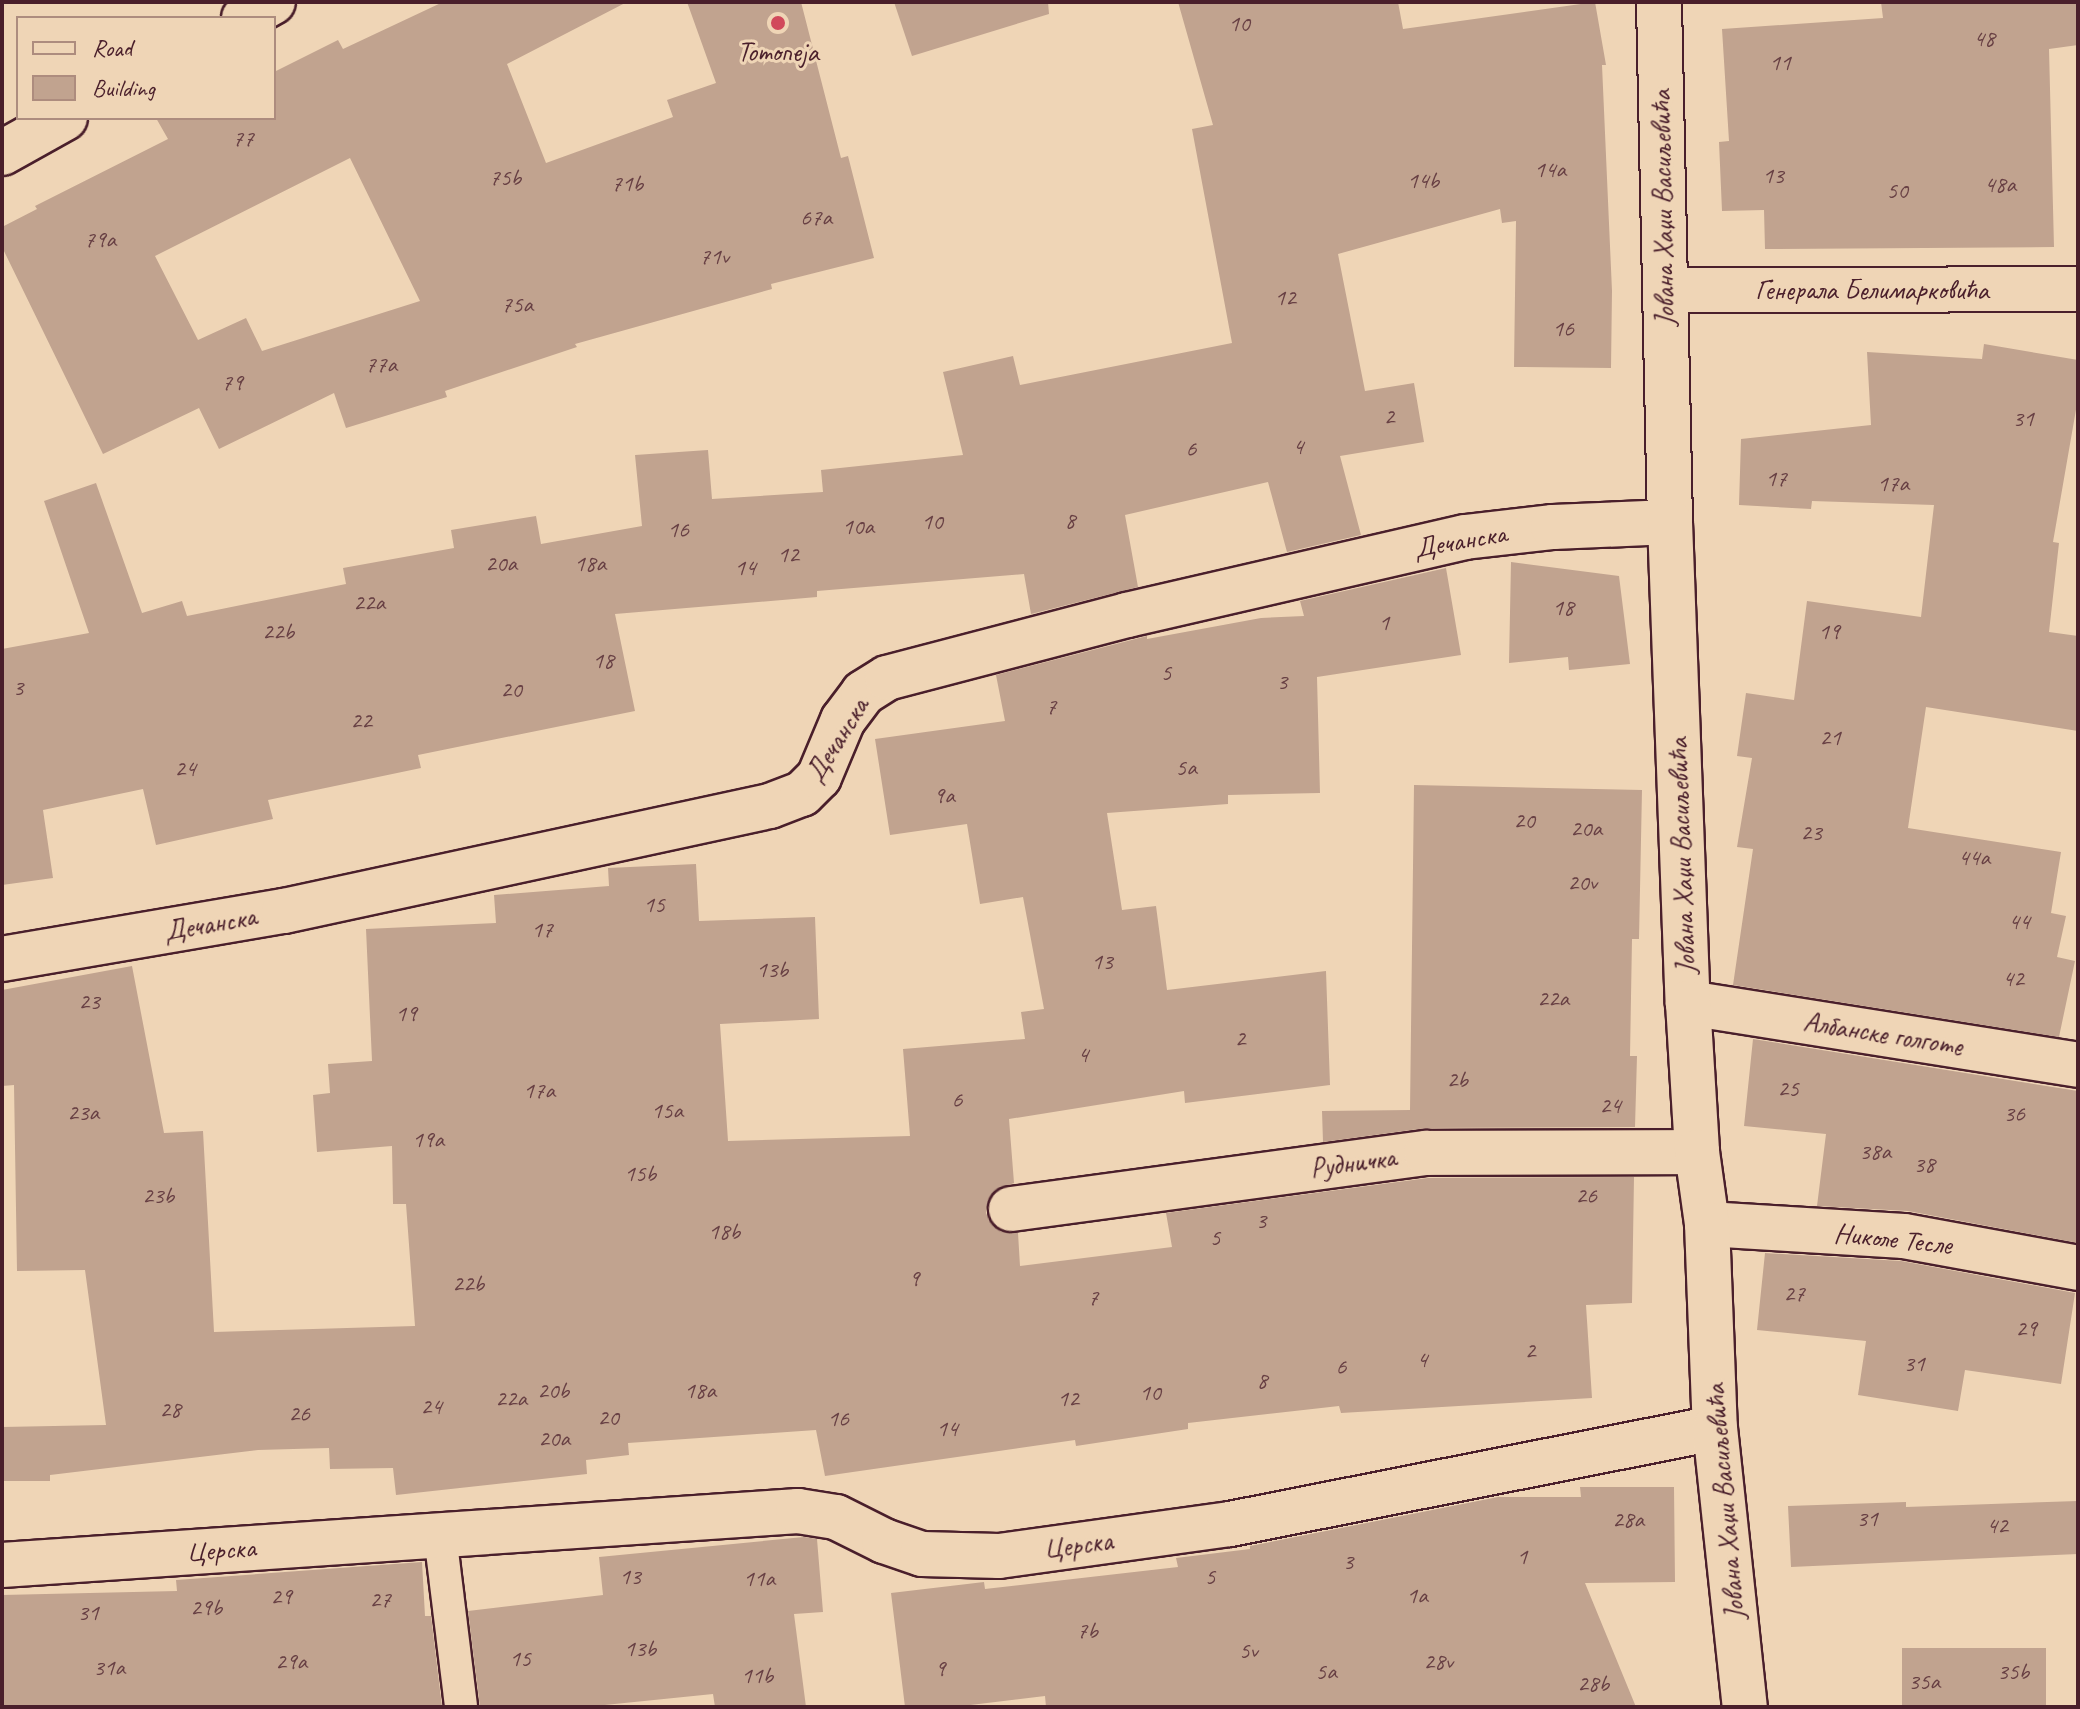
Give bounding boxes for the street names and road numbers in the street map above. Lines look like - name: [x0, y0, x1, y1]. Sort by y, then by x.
- street label: Јована Хаџи Васиљевића: [1644, 88, 1682, 328]
- street label: Генерала Белимарковића: [1753, 273, 1991, 307]
- street label: Дечанска: [1411, 516, 1509, 566]
- street label: Дечанска: [798, 692, 876, 788]
- street label: Јована Хаџи Васиљевића: [1661, 736, 1703, 976]
- street label: Дечанска: [161, 899, 259, 949]
- street label: Албанске голготе: [1803, 1005, 1963, 1063]
- street label: Рудничка: [1308, 1140, 1398, 1186]
- street label: Николе Тесле: [1833, 1216, 1953, 1262]
- street label: Јована Хаџи Васиљевића: [1698, 1381, 1752, 1623]
- street label: Церска: [1041, 1524, 1115, 1566]
- street label: Церска: [185, 1531, 257, 1569]

